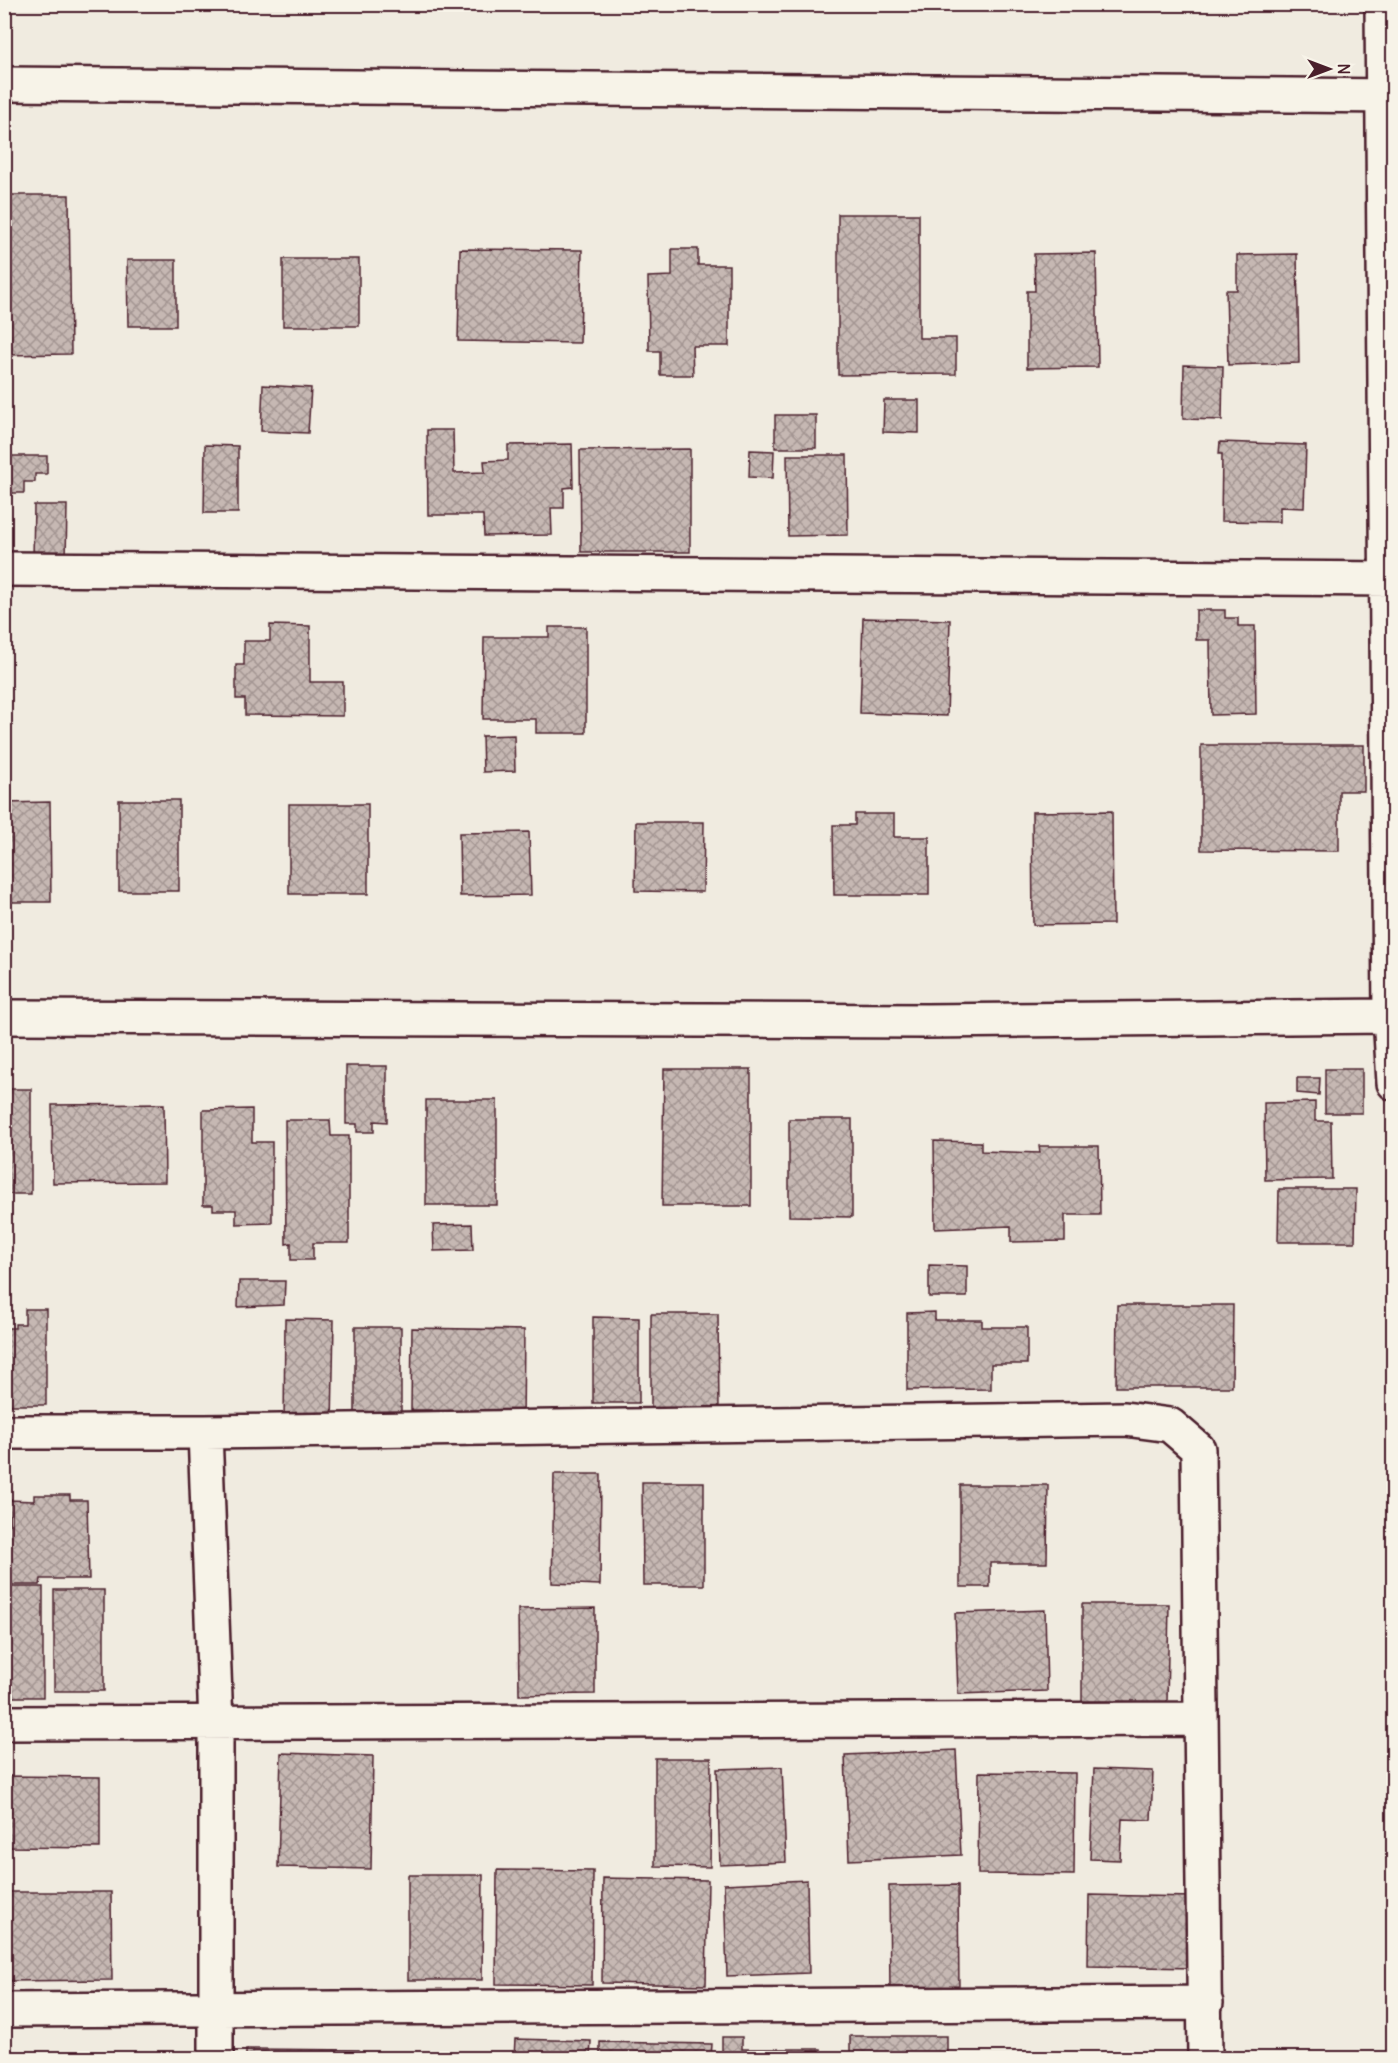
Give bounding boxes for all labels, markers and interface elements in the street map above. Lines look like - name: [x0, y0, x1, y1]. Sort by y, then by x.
- north arrow: [1299, 39, 1359, 99]
- text: N: [1334, 63, 1354, 75]

